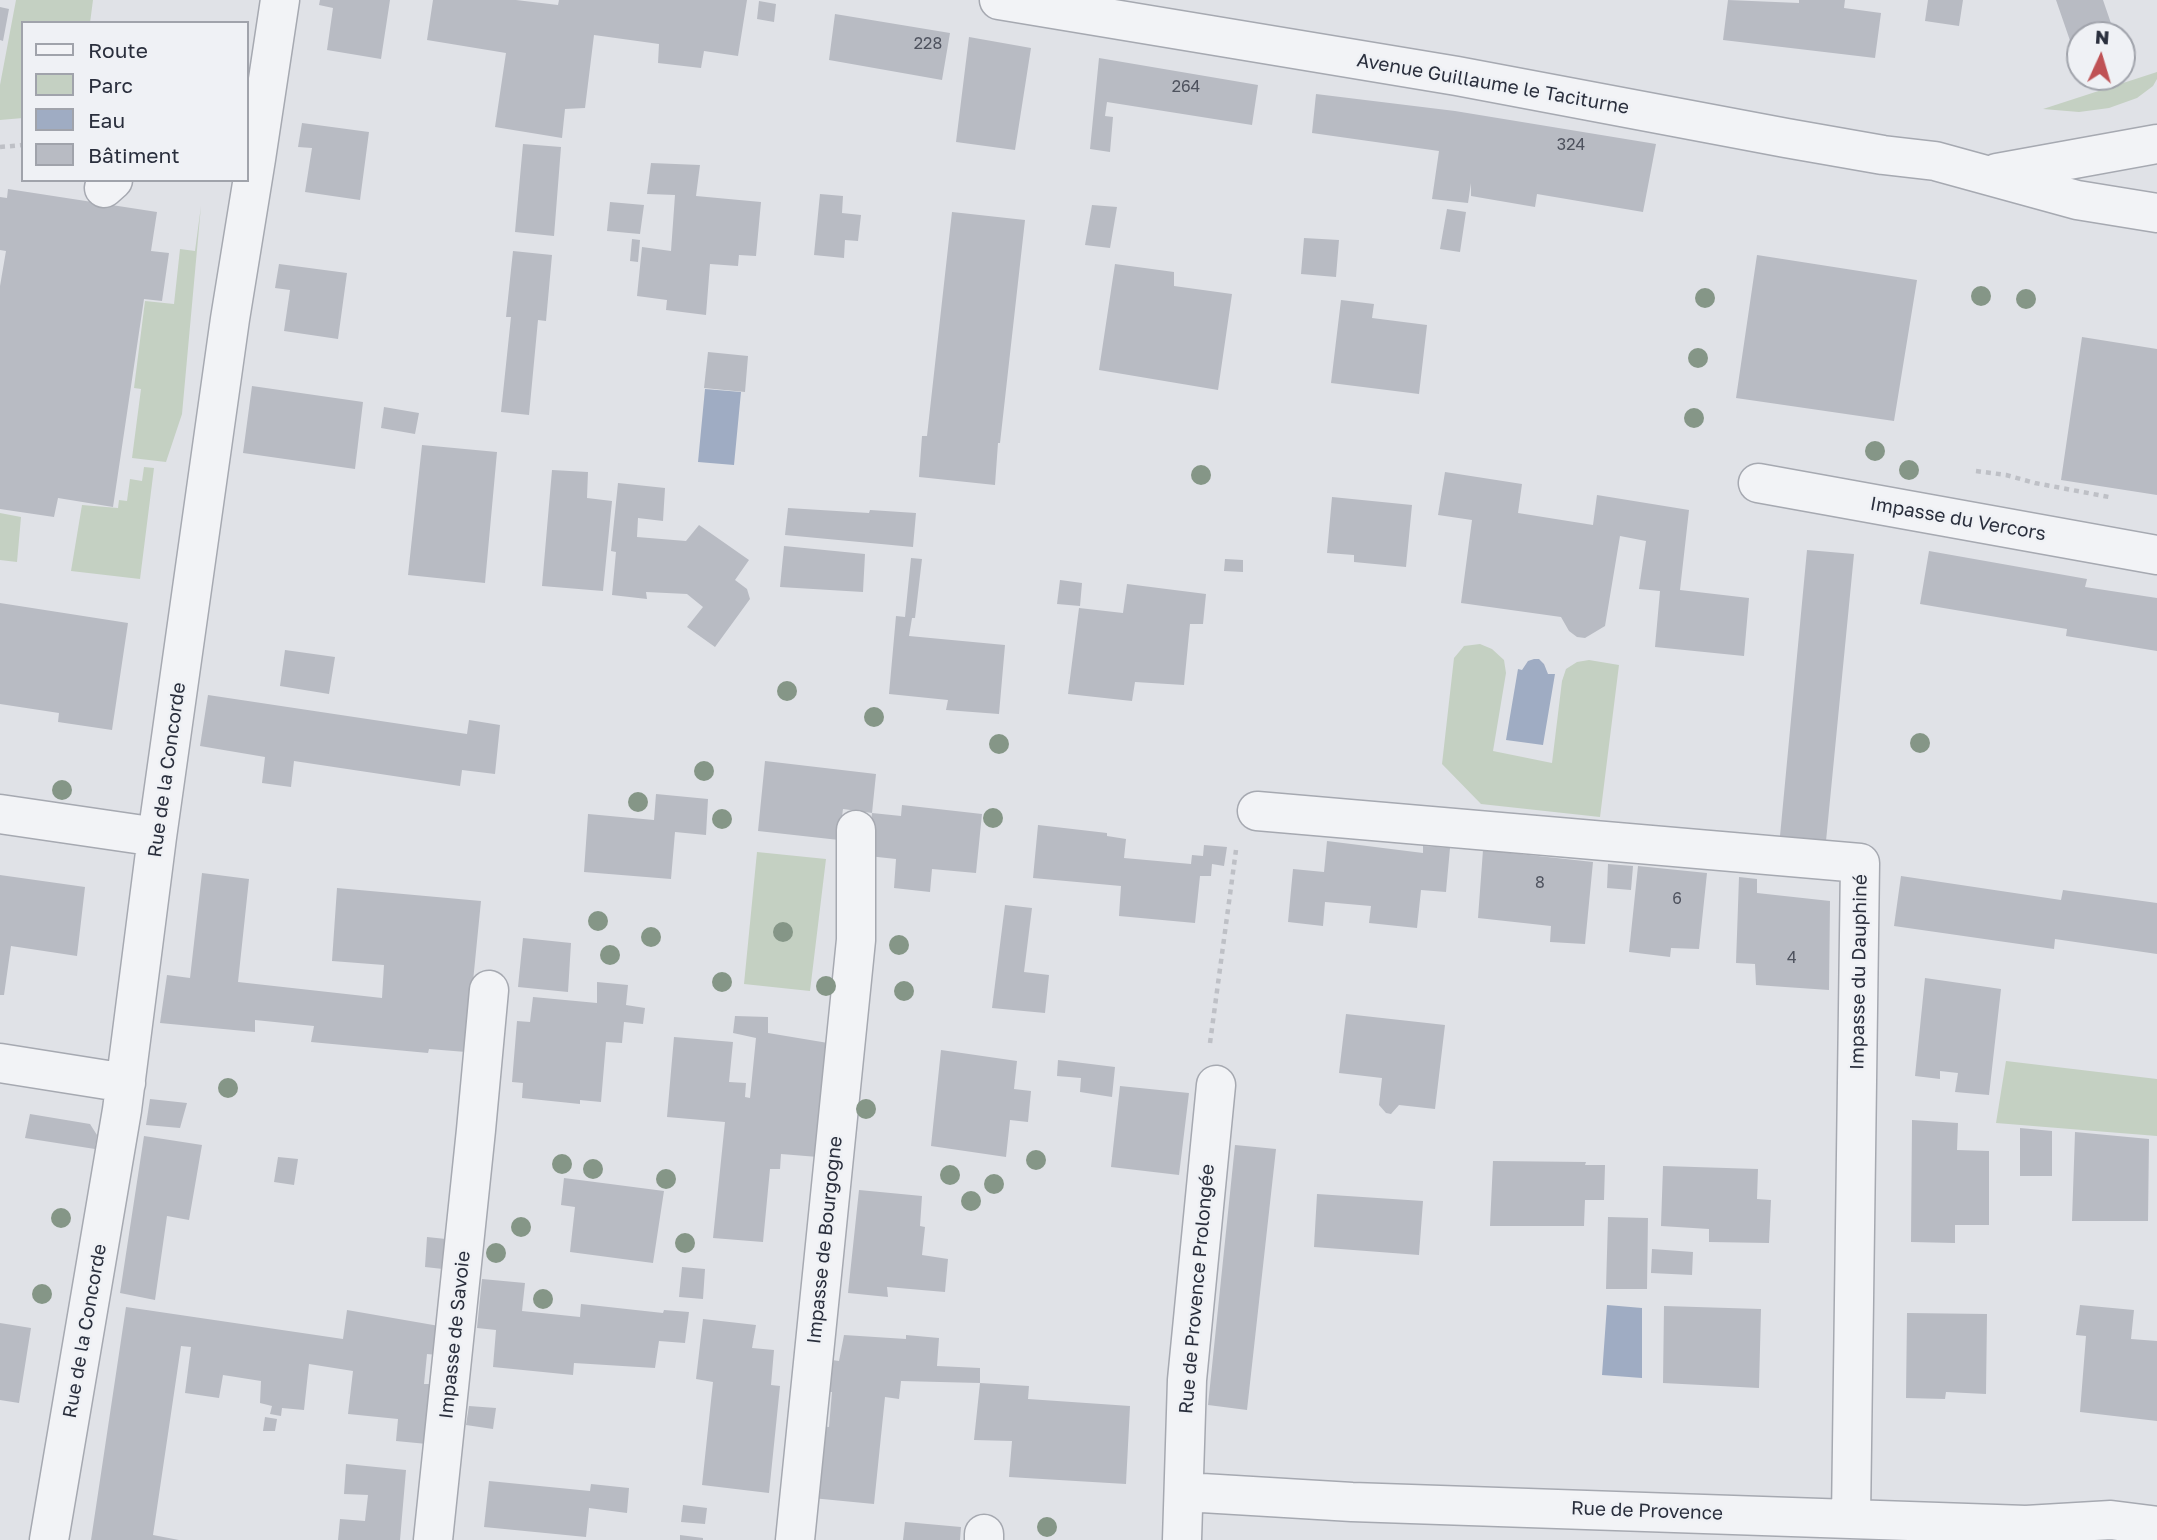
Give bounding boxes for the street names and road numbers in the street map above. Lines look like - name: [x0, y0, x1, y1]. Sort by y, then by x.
- street label: Avenue Guillaume le Taciturne: [1355, 49, 1631, 119]
- street label: Impasse du Vercors: [1868, 492, 2048, 546]
- street label: Rue de la Concorde: [143, 681, 191, 859]
- street label: Impasse du Dauphiné: [1846, 874, 1872, 1070]
- street label: Impasse de Bourgogne: [803, 1135, 847, 1345]
- street label: Rue de Provence Prolongée: [1175, 1163, 1219, 1415]
- street label: Rue de la Concorde: [58, 1242, 112, 1420]
- street label: Impasse de Savoie: [435, 1250, 475, 1420]
- street label: Rue de Provence: [1571, 1497, 1723, 1525]

